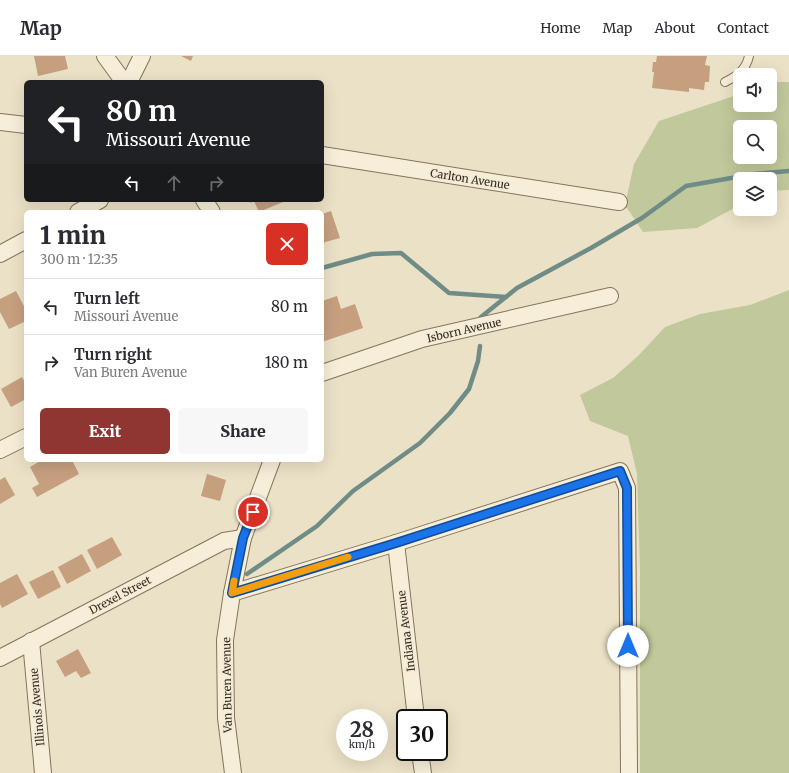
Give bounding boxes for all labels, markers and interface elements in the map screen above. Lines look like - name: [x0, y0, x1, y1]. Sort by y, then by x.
- text: Map: [20, 16, 62, 40]
- text: Home: [540, 19, 581, 37]
- text: Map: [603, 19, 632, 37]
- text: About: [654, 19, 695, 37]
- text: Contact: [717, 19, 769, 37]
- map controls: [733, 68, 777, 216]
- button: sound: [733, 68, 777, 112]
- text: 80 m: [106, 93, 177, 129]
- icon: left: [40, 96, 92, 148]
- button: search: [733, 120, 777, 164]
- text: Missouri Avenue: [106, 128, 250, 151]
- street label: Carlton Avenue: [429, 166, 511, 192]
- icon: left: [121, 172, 143, 194]
- icon: ahead: [163, 172, 185, 194]
- icon: right: [205, 172, 227, 194]
- button: layers: [733, 172, 777, 216]
- text: 1 min: [40, 220, 106, 251]
- button: close: [266, 223, 308, 265]
- text: 300 m · 12:35: [40, 251, 118, 268]
- text: Turn left: [74, 289, 140, 308]
- icon: left: [40, 296, 62, 318]
- text: 80 m: [271, 297, 308, 316]
- text: Missouri Avenue: [74, 308, 178, 325]
- street label: Isborn Avenue: [425, 315, 503, 345]
- text: Turn right: [74, 345, 152, 364]
- icon: right: [40, 352, 62, 374]
- text: 180 m: [265, 353, 308, 372]
- text: Van Buren Avenue: [74, 364, 187, 381]
- button: Exit: [40, 408, 170, 454]
- button: Share: [178, 408, 308, 454]
- pin: [236, 495, 270, 529]
- icon: arrive: [242, 501, 264, 523]
- street label: Drexel Street: [87, 572, 154, 617]
- street label: Indiana Avenue: [394, 589, 418, 672]
- position arrow: [607, 625, 649, 667]
- street label: Van Buren Avenue: [219, 637, 235, 734]
- street label: Illinois Avenue: [27, 667, 47, 747]
- speed limit sign: 30: [396, 709, 448, 761]
- text: 28: [350, 717, 374, 742]
- text: km/h: [349, 738, 375, 751]

